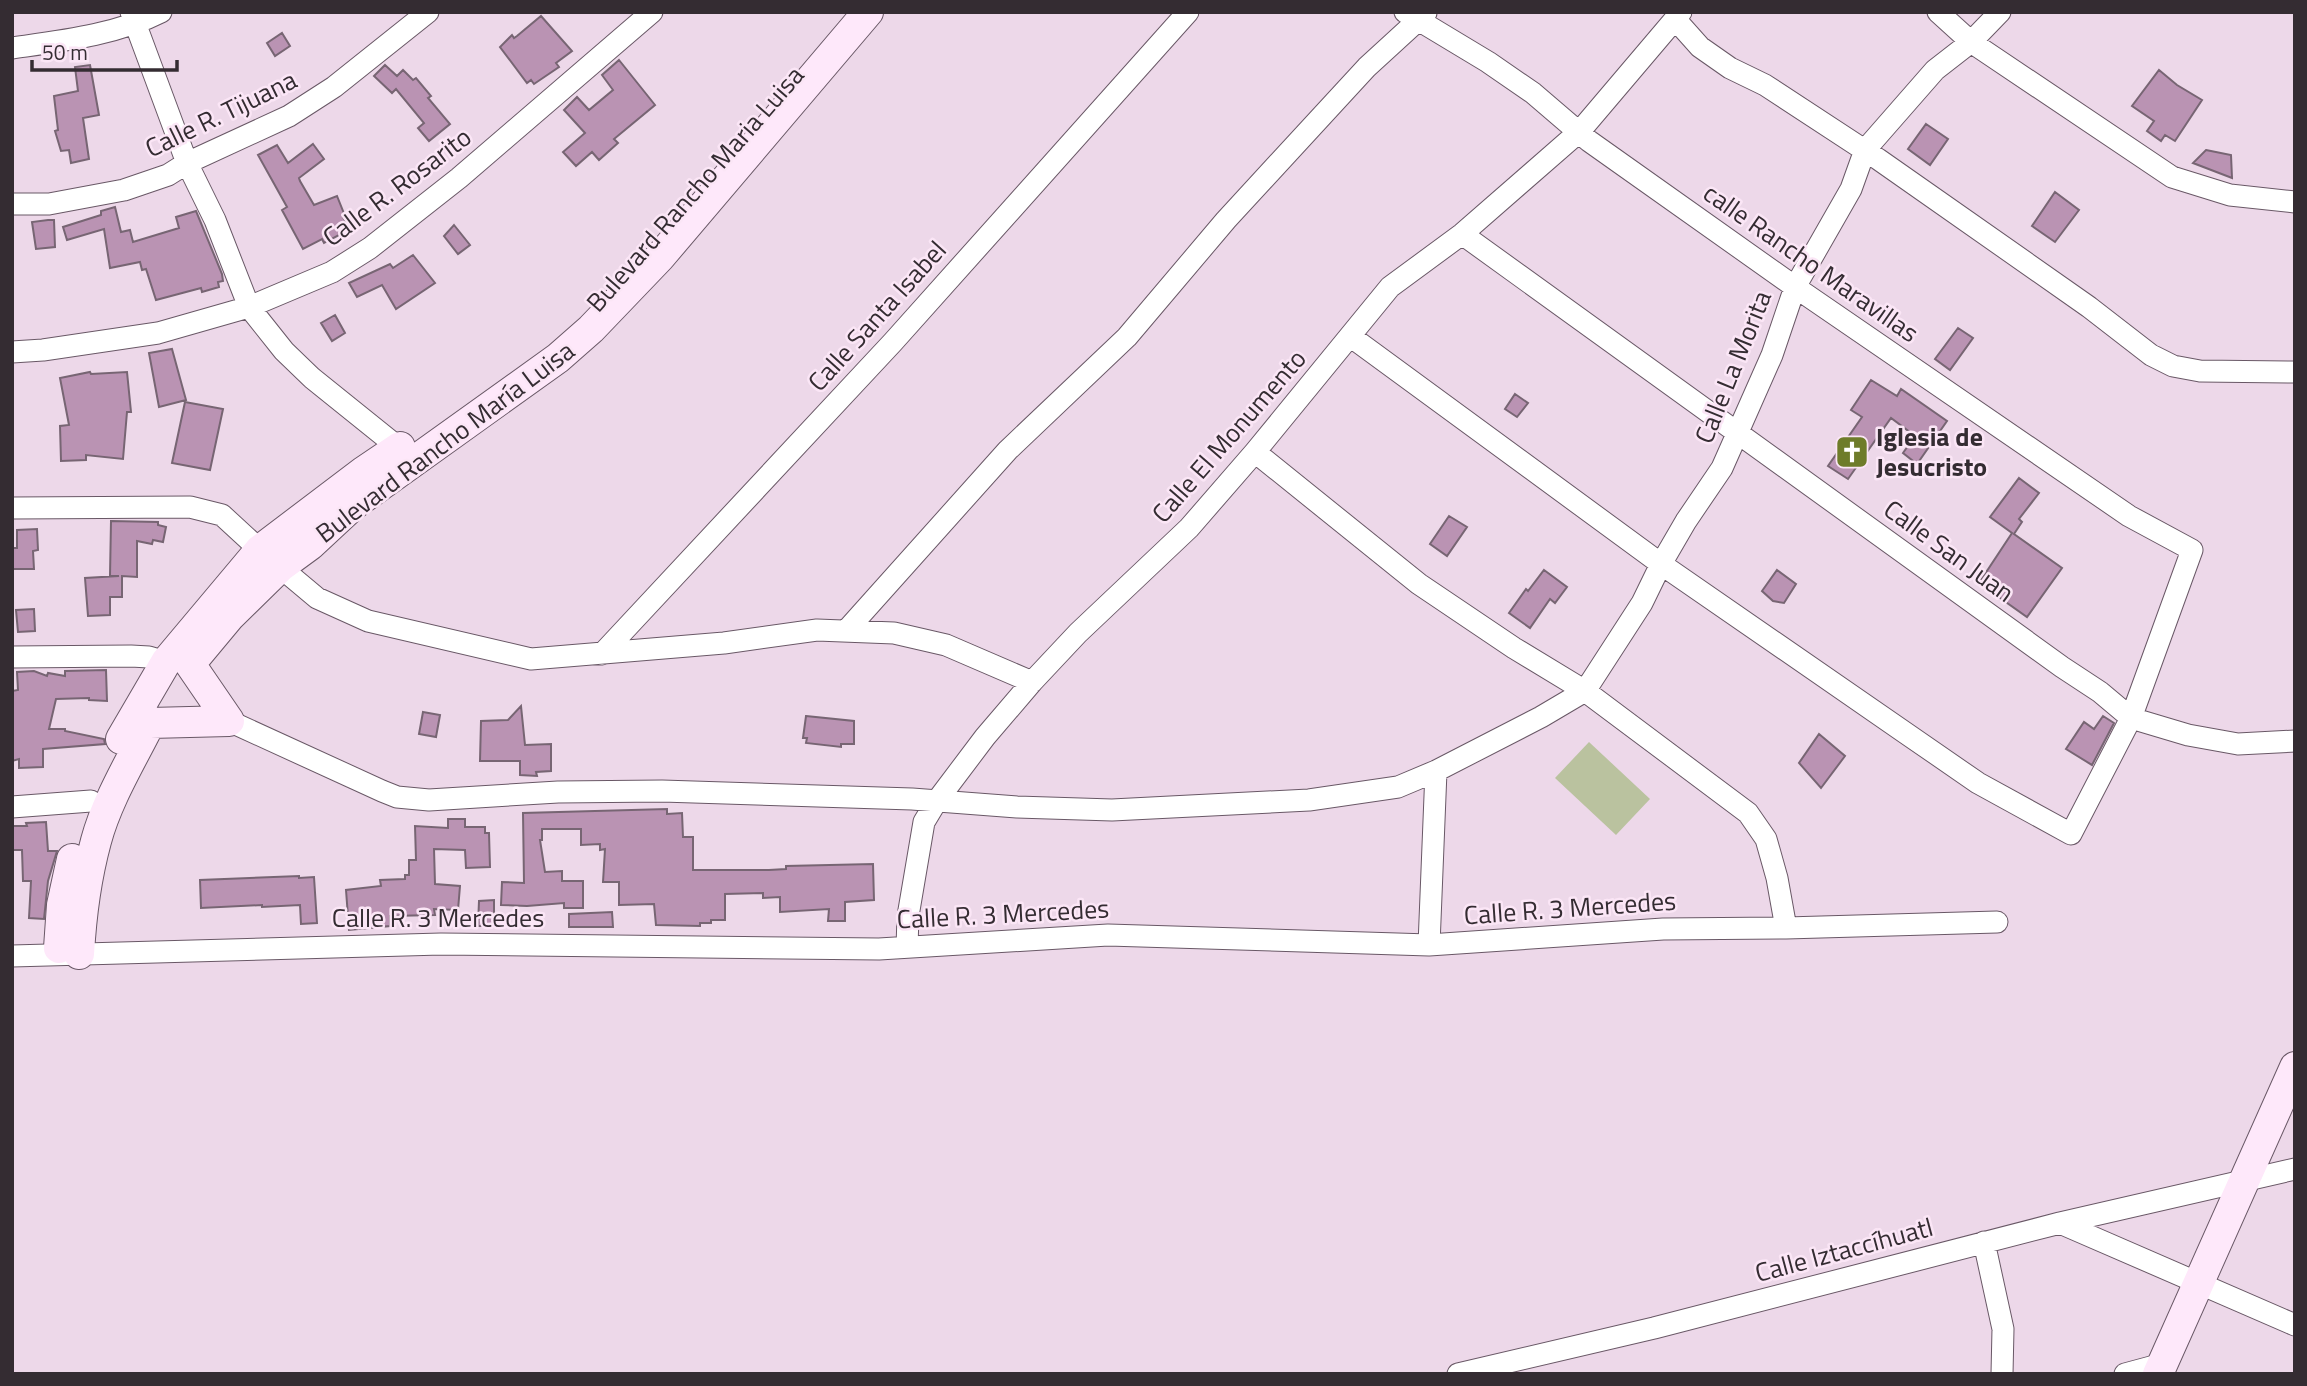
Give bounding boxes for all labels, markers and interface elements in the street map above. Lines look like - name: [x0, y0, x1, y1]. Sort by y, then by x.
- scale bar: [32, 28, 177, 72]
- text: 50 m: [42, 36, 88, 68]
- street label: Bulevard Rancho Maria Luisa: [577, 57, 813, 320]
- street label: Calle R. Tijuana: [138, 60, 303, 167]
- street label: Calle R. Rosarito: [314, 118, 479, 256]
- street label: calle Rancho Maravillas: [1696, 173, 1927, 352]
- street label: Calle Santa Isabel: [798, 232, 955, 400]
- street label: Calle La Morita: [1684, 285, 1781, 449]
- street label: Bulevard Rancho María Luisa: [307, 331, 582, 552]
- street label: Calle El Monumento: [1142, 340, 1315, 531]
- place label: Iglesia de Jesucristo: [1876, 417, 1987, 486]
- church icon: Iglesia de Jesucristo: [1833, 433, 1871, 471]
- street label: Calle San Juan: [1876, 490, 2023, 611]
- street label: Calle R. 3 Mercedes: [1463, 881, 1677, 934]
- street label: Calle R. 3 Mercedes: [896, 888, 1110, 939]
- street label: Calle R. 3 Mercedes: [332, 898, 544, 937]
- street label: Calle Iztaccíhuatl: [1751, 1207, 1937, 1292]

